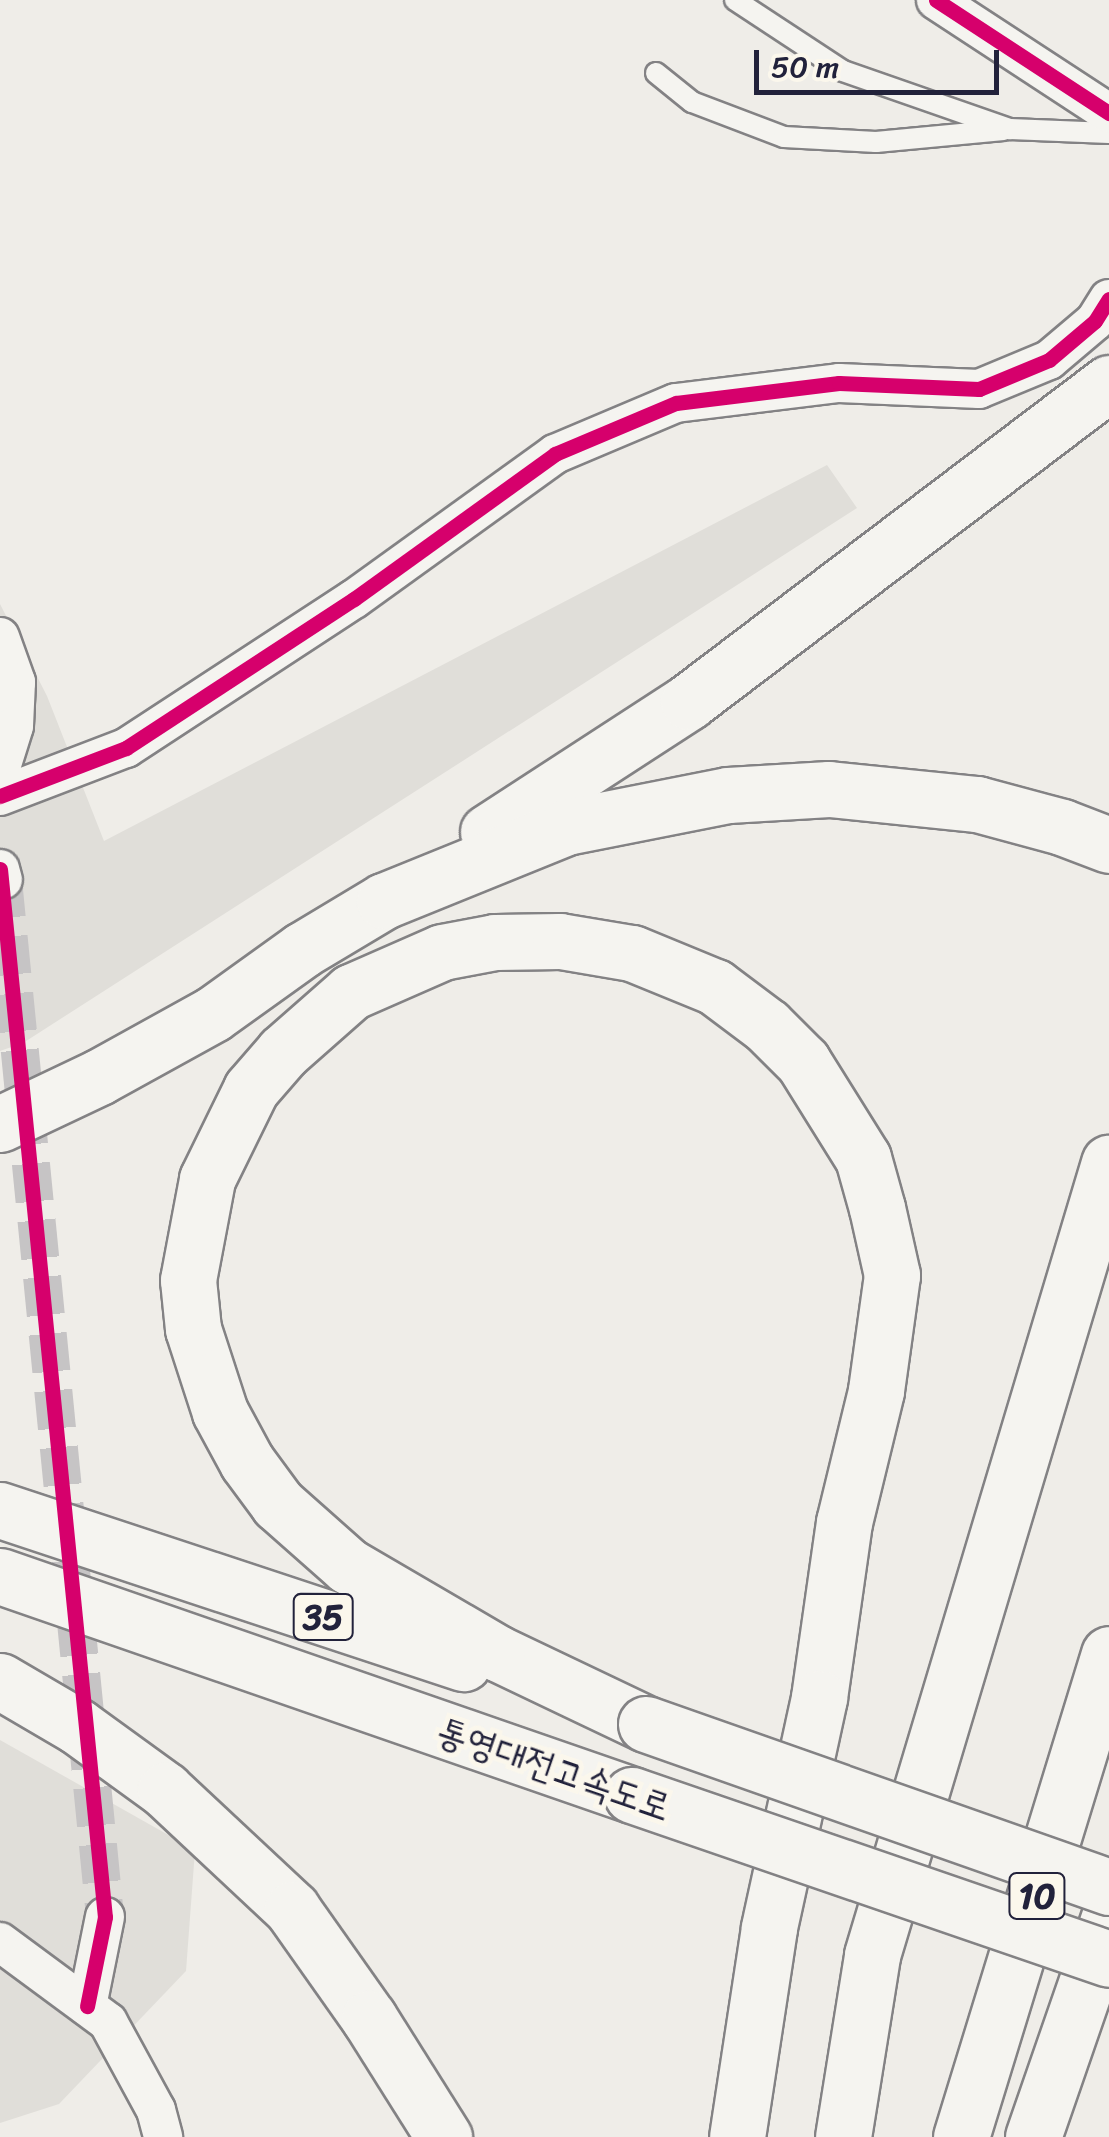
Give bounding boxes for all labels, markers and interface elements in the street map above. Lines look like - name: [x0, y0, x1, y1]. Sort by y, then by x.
- scale bar: [759, 30, 1004, 92]
- text: 50 m: [771, 40, 839, 94]
- road number: 35: [290, 1587, 356, 1647]
- street label: 통영대전고속도로: [431, 1708, 677, 1830]
- road number: 10: [1007, 1866, 1067, 1926]

